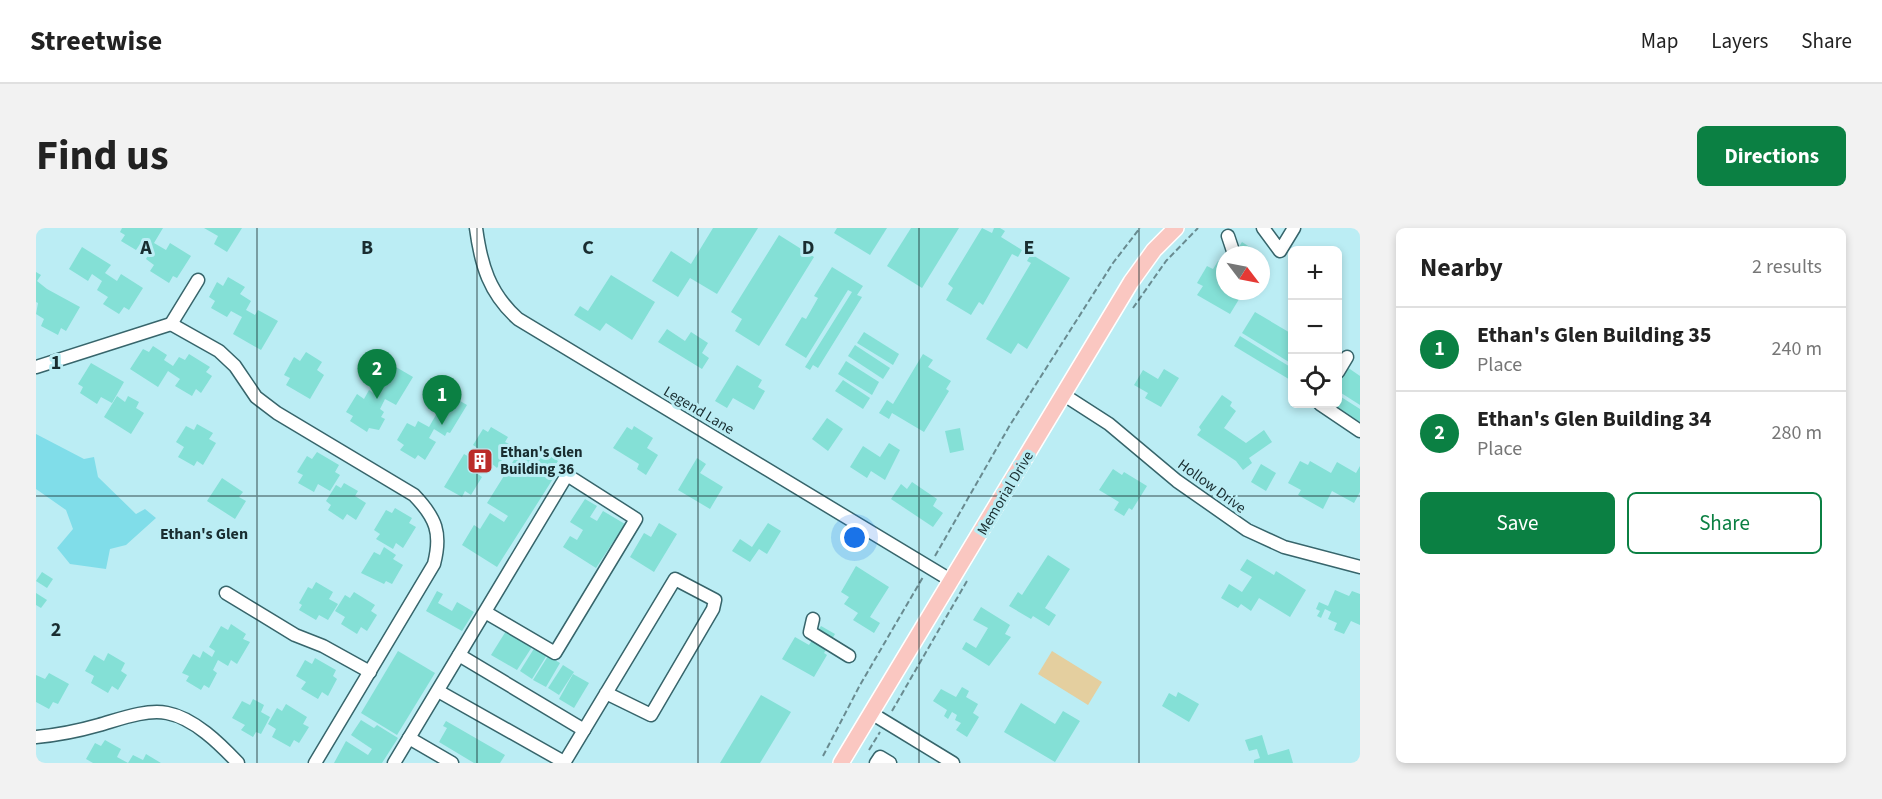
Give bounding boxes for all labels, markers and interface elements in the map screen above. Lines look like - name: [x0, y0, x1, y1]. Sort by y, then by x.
- text: Streetwise: [30, 21, 162, 61]
- text: Map: [1641, 26, 1678, 56]
- text: Layers: [1711, 26, 1768, 56]
- text: Share: [1801, 26, 1852, 56]
- text: Find us: [36, 126, 169, 186]
- button: Directions: [1697, 126, 1846, 186]
- text: A: [139, 234, 152, 262]
- text: B: [361, 234, 373, 262]
- text: C: [582, 234, 594, 262]
- text: D: [802, 234, 814, 262]
- text: E: [1024, 234, 1034, 262]
- north arrow: [1216, 246, 1270, 300]
- map controls: [1288, 246, 1342, 408]
- button: +: [1288, 246, 1342, 300]
- text: Nearby: [1420, 249, 1503, 286]
- text: 2 results: [1752, 253, 1822, 281]
- button: −: [1288, 300, 1342, 354]
- text: Ethan's Glen Building 35: [1477, 319, 1711, 351]
- text: 1: [1434, 335, 1445, 363]
- text: 240 m: [1772, 335, 1822, 363]
- text: 1: [51, 349, 61, 377]
- pin: 2: [358, 350, 396, 399]
- text: Place: [1477, 351, 1522, 379]
- button: locate: [1288, 354, 1342, 408]
- pin: 1: [422, 376, 462, 425]
- street label: Legend Lane: [659, 381, 738, 440]
- text: Ethan's Glen Building 34: [1477, 403, 1711, 435]
- text: 2: [1434, 419, 1445, 447]
- text: 280 m: [1772, 419, 1822, 447]
- text: Place: [1477, 435, 1522, 463]
- place label: Ethan's Glen Building 36: [500, 442, 583, 480]
- building icon: Ethan's Glen Building 36: [465, 446, 495, 476]
- street label: Memorial Drive: [972, 447, 1039, 539]
- street label: Hollow Drive: [1173, 454, 1250, 518]
- button: Save: [1420, 492, 1615, 554]
- button: Share: [1627, 492, 1822, 554]
- district label: Ethan's Glen: [160, 523, 248, 545]
- your location: [840, 523, 869, 552]
- text: 2: [51, 616, 61, 644]

